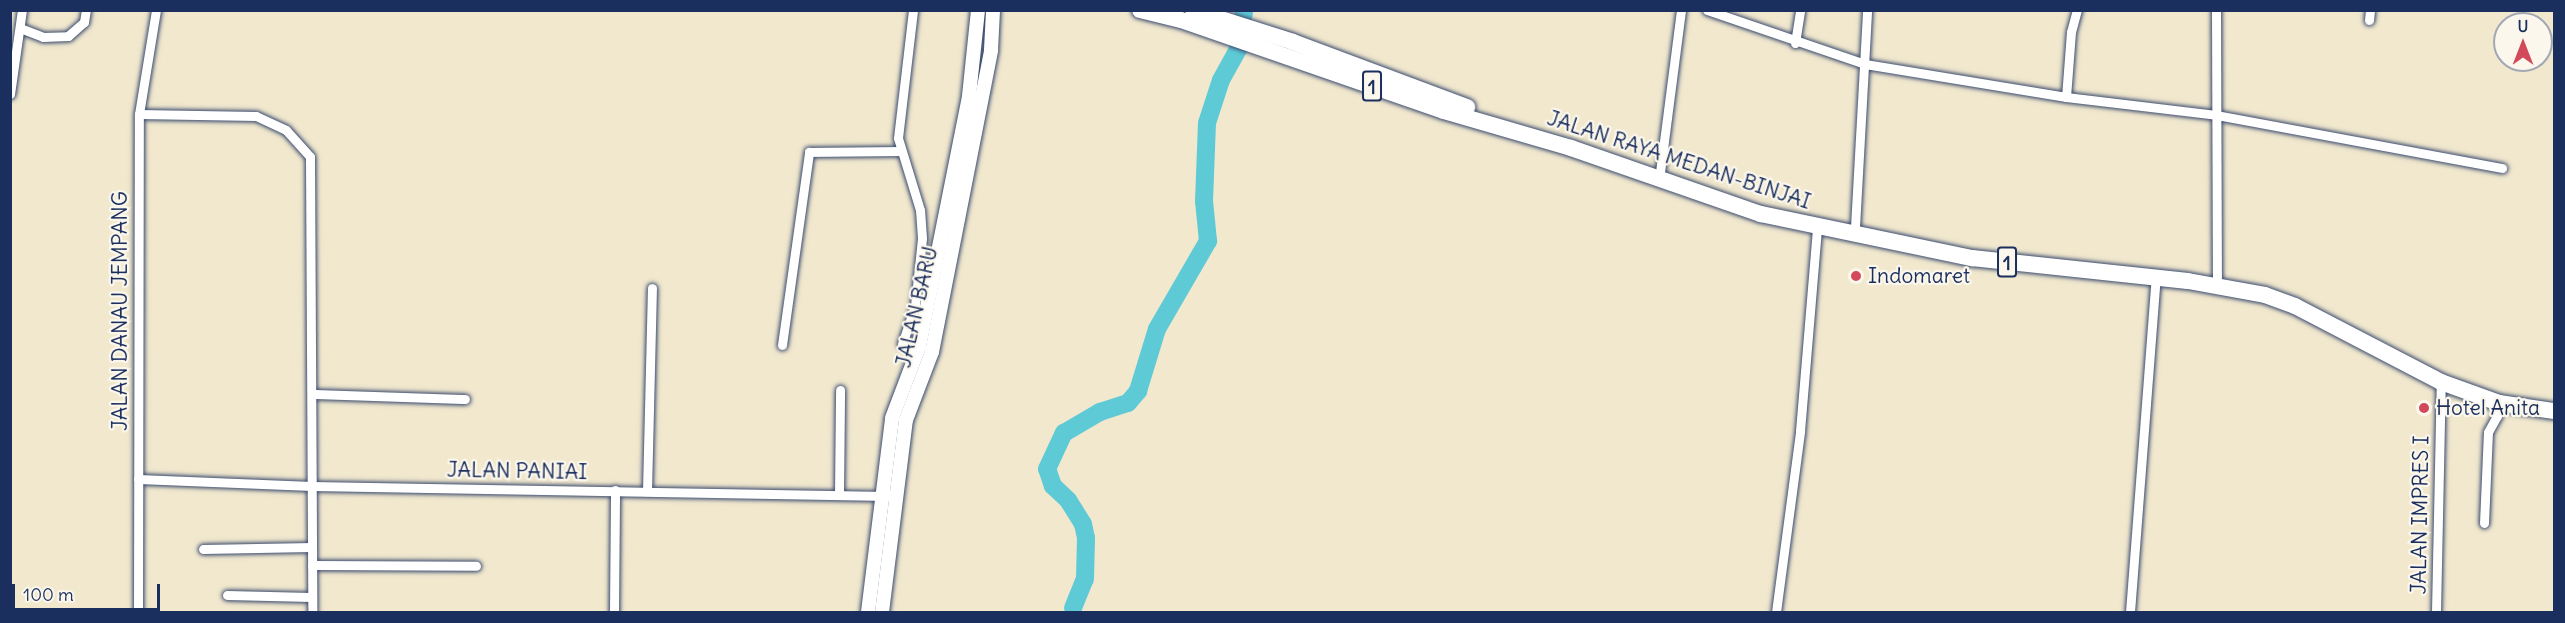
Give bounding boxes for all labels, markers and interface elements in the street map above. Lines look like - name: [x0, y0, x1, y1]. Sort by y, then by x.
- north arrow: [2493, 12, 2553, 72]
- text: U: [2518, 16, 2528, 36]
- road number: 1: [1362, 69, 1382, 103]
- street label: JALAN RAYA MEDAN-BINJAI: [1544, 105, 1814, 215]
- street label: JALAN DANAU JEMPANG: [107, 191, 133, 431]
- street label: JALAN BARU: [891, 244, 943, 370]
- road number: 1: [1996, 245, 2018, 279]
- place label: Indomaret: [1868, 263, 1970, 289]
- marker: Indomaret: [1849, 269, 1863, 283]
- place label: Hotel Anita: [2436, 395, 2540, 421]
- marker: Hotel Anita: [2417, 401, 2431, 415]
- street label: JALAN IMPRES I: [2406, 435, 2434, 595]
- street label: JALAN PANIAI: [447, 457, 587, 485]
- scale bar: [15, 572, 164, 610]
- text: 100 m: [23, 583, 74, 606]

